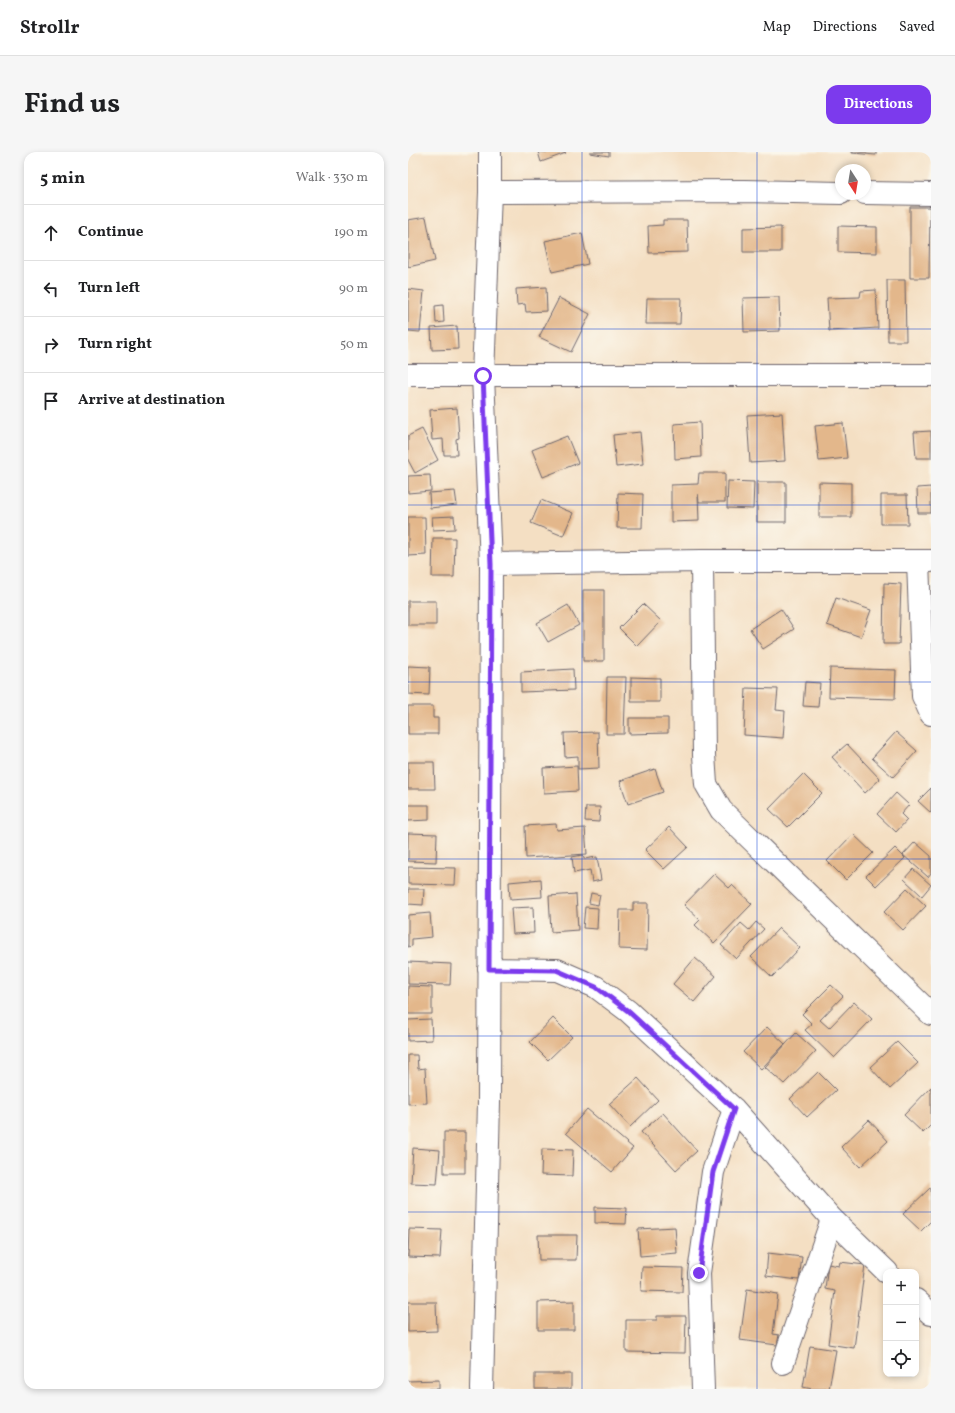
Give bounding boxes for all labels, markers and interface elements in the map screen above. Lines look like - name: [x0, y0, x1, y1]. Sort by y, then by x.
- text: Strollr: [20, 15, 80, 41]
- text: Map: [763, 18, 791, 37]
- text: Directions: [813, 18, 877, 37]
- text: Saved: [899, 18, 935, 37]
- text: Find us: [24, 85, 120, 124]
- button: Directions: [826, 85, 931, 124]
- north arrow: [835, 164, 871, 200]
- text: 5 min: [40, 167, 85, 190]
- text: Walk · 330 m: [296, 169, 368, 187]
- icon: ahead: [40, 222, 62, 244]
- text: Continue: [78, 222, 143, 243]
- text: 190 m: [334, 224, 368, 242]
- icon: left: [40, 278, 62, 300]
- text: Turn left: [78, 278, 140, 299]
- text: 90 m: [339, 280, 368, 298]
- icon: right: [40, 334, 62, 356]
- text: Turn right: [78, 334, 152, 355]
- text: 50 m: [340, 336, 368, 354]
- route start: [474, 367, 492, 385]
- icon: arrive: [40, 390, 62, 412]
- text: Arrive at destination: [78, 390, 225, 411]
- route end: [690, 1264, 708, 1282]
- map controls: [883, 1269, 919, 1377]
- button: +: [883, 1269, 919, 1305]
- button: −: [883, 1305, 919, 1341]
- button: locate: [883, 1341, 919, 1377]

